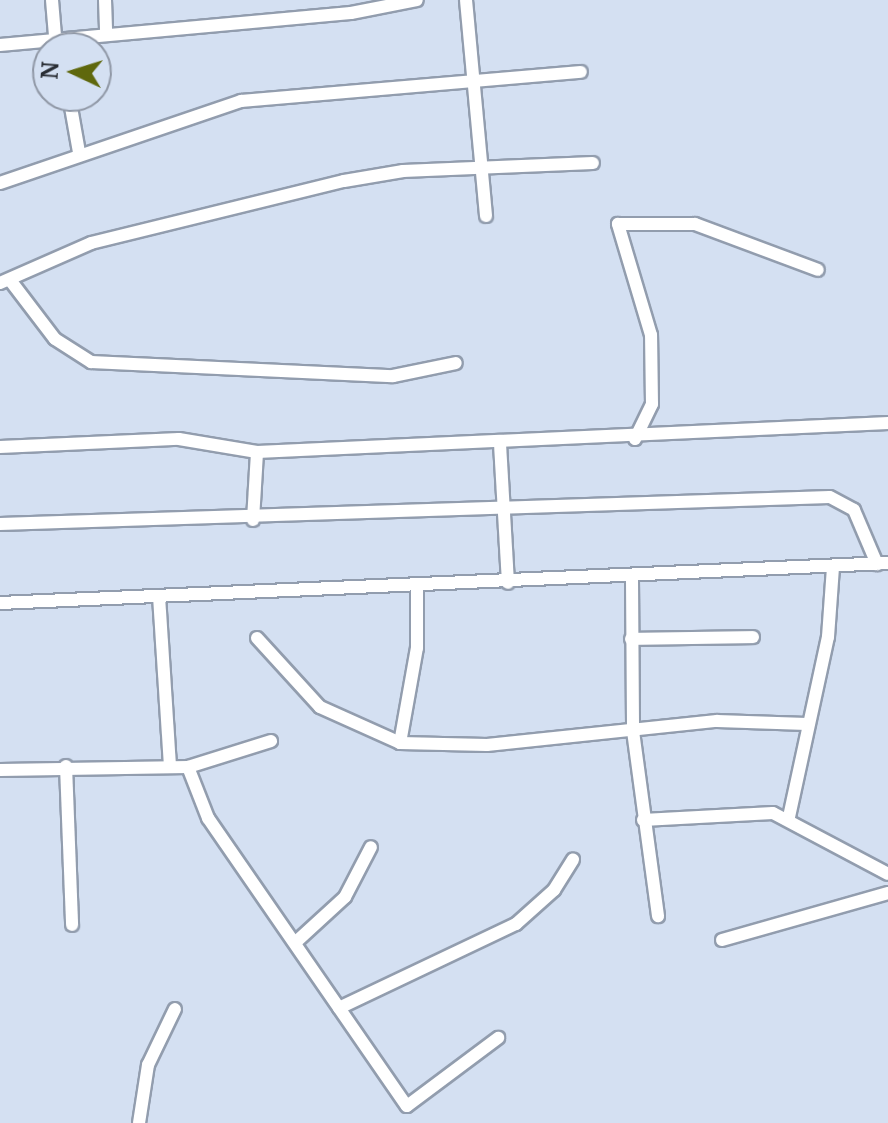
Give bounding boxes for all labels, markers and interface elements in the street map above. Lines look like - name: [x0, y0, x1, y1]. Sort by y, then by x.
- north arrow: [32, 32, 112, 112]
- text: N: [35, 61, 65, 80]

